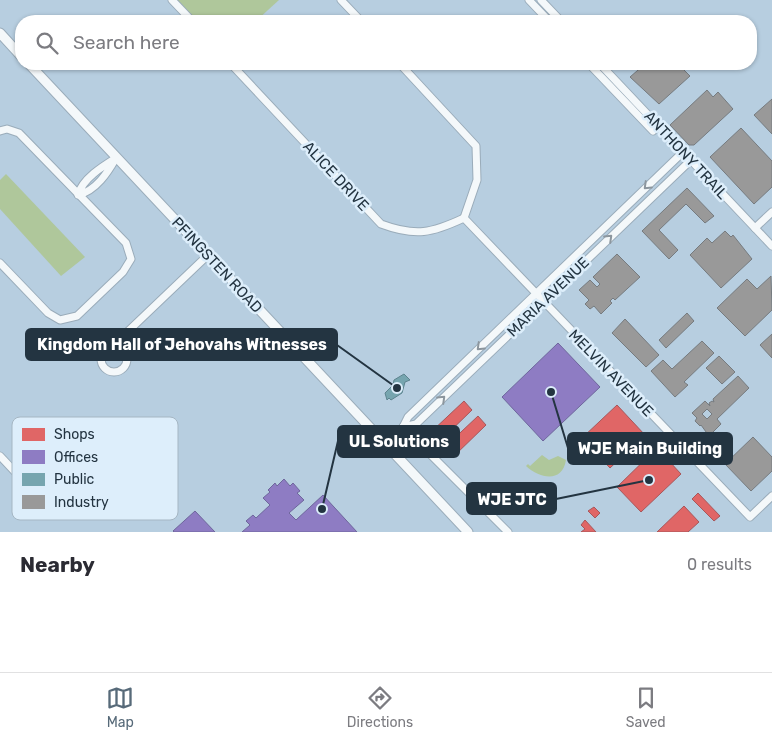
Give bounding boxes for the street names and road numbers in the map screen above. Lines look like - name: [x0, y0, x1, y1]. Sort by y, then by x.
- street label: ANTHONY TRAIL: [641, 107, 732, 203]
- street label: ALICE DRIVE: [299, 137, 373, 215]
- street label: PFINGSTEN ROAD: [168, 213, 266, 317]
- street label: MARIA AVENUE: [503, 253, 593, 341]
- street label: MELVIN AVENUE: [565, 326, 657, 420]

